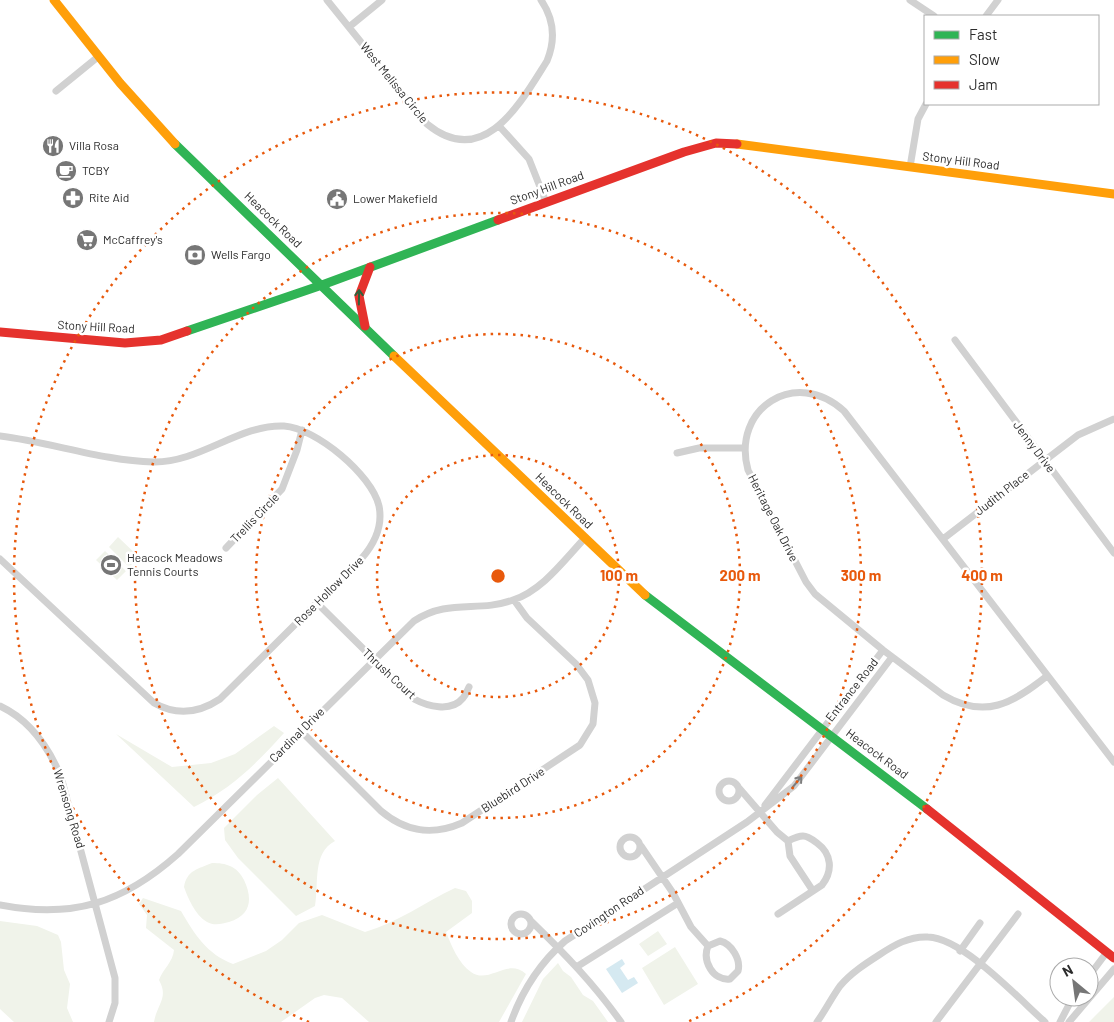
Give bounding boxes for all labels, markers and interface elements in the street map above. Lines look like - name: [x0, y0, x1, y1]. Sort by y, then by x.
- legend: [924, 15, 1099, 105]
- text: Fast: [969, 25, 997, 43]
- street label: West Melissa Circle: [358, 39, 432, 125]
- text: Slow: [969, 50, 1000, 68]
- text: Jam: [969, 75, 998, 93]
- restaurant icon: Villa Rosa: [41, 134, 65, 158]
- place label: Villa Rosa: [69, 138, 119, 152]
- street label: Stony Hill Road: [922, 148, 1000, 172]
- cafe icon: TCBY: [54, 159, 78, 183]
- place label: TCBY: [82, 163, 110, 177]
- street label: Stony Hill Road: [508, 167, 585, 207]
- pharmacy icon: Rite Aid: [61, 186, 85, 210]
- public building icon: Lower Makefield: [325, 187, 349, 211]
- street label: Heacock Road: [242, 188, 305, 250]
- place label: Rite Aid: [89, 190, 129, 204]
- place label: Lower Makefield: [353, 191, 438, 205]
- supermarket icon: McCaffrey's: [75, 228, 99, 252]
- place label: McCaffrey's: [103, 232, 163, 246]
- bank icon: Wells Fargo: [183, 243, 207, 267]
- place label: Wells Fargo: [211, 247, 271, 261]
- one-way arrow: [354, 289, 364, 305]
- street label: Stony Hill Road: [57, 317, 135, 335]
- street label: Jenny Drive: [1011, 418, 1059, 475]
- street label: Judith Place: [972, 467, 1031, 518]
- street label: Heacock Road: [533, 469, 596, 531]
- street label: Heritage Oak Drive: [746, 472, 802, 564]
- street label: Trellis Circle: [227, 490, 281, 545]
- place label: Heacock Meadows Tennis Courts: [127, 550, 223, 578]
- sports icon: Heacock Meadows Tennis Courts: [99, 553, 123, 577]
- street label: Rose Hollow Drive: [291, 553, 366, 628]
- text: 100 m: [600, 566, 638, 584]
- text: 200 m: [719, 566, 761, 584]
- text: 300 m: [841, 566, 881, 584]
- text: 400 m: [961, 566, 1003, 584]
- centre of rings: [489, 567, 507, 585]
- street label: Thrush Court: [360, 645, 419, 702]
- street label: Entrance Road: [822, 655, 880, 724]
- street label: Cardinal Drive: [266, 704, 327, 765]
- street label: Heacock Road: [844, 725, 911, 781]
- street label: Bluebird Drive: [478, 763, 547, 815]
- street label: Wrensong Road: [51, 768, 89, 850]
- one-way arrow: [792, 775, 803, 788]
- street label: Covington Road: [571, 883, 646, 940]
- north arrow: [1049, 957, 1099, 1007]
- text: N: [1059, 961, 1076, 980]

